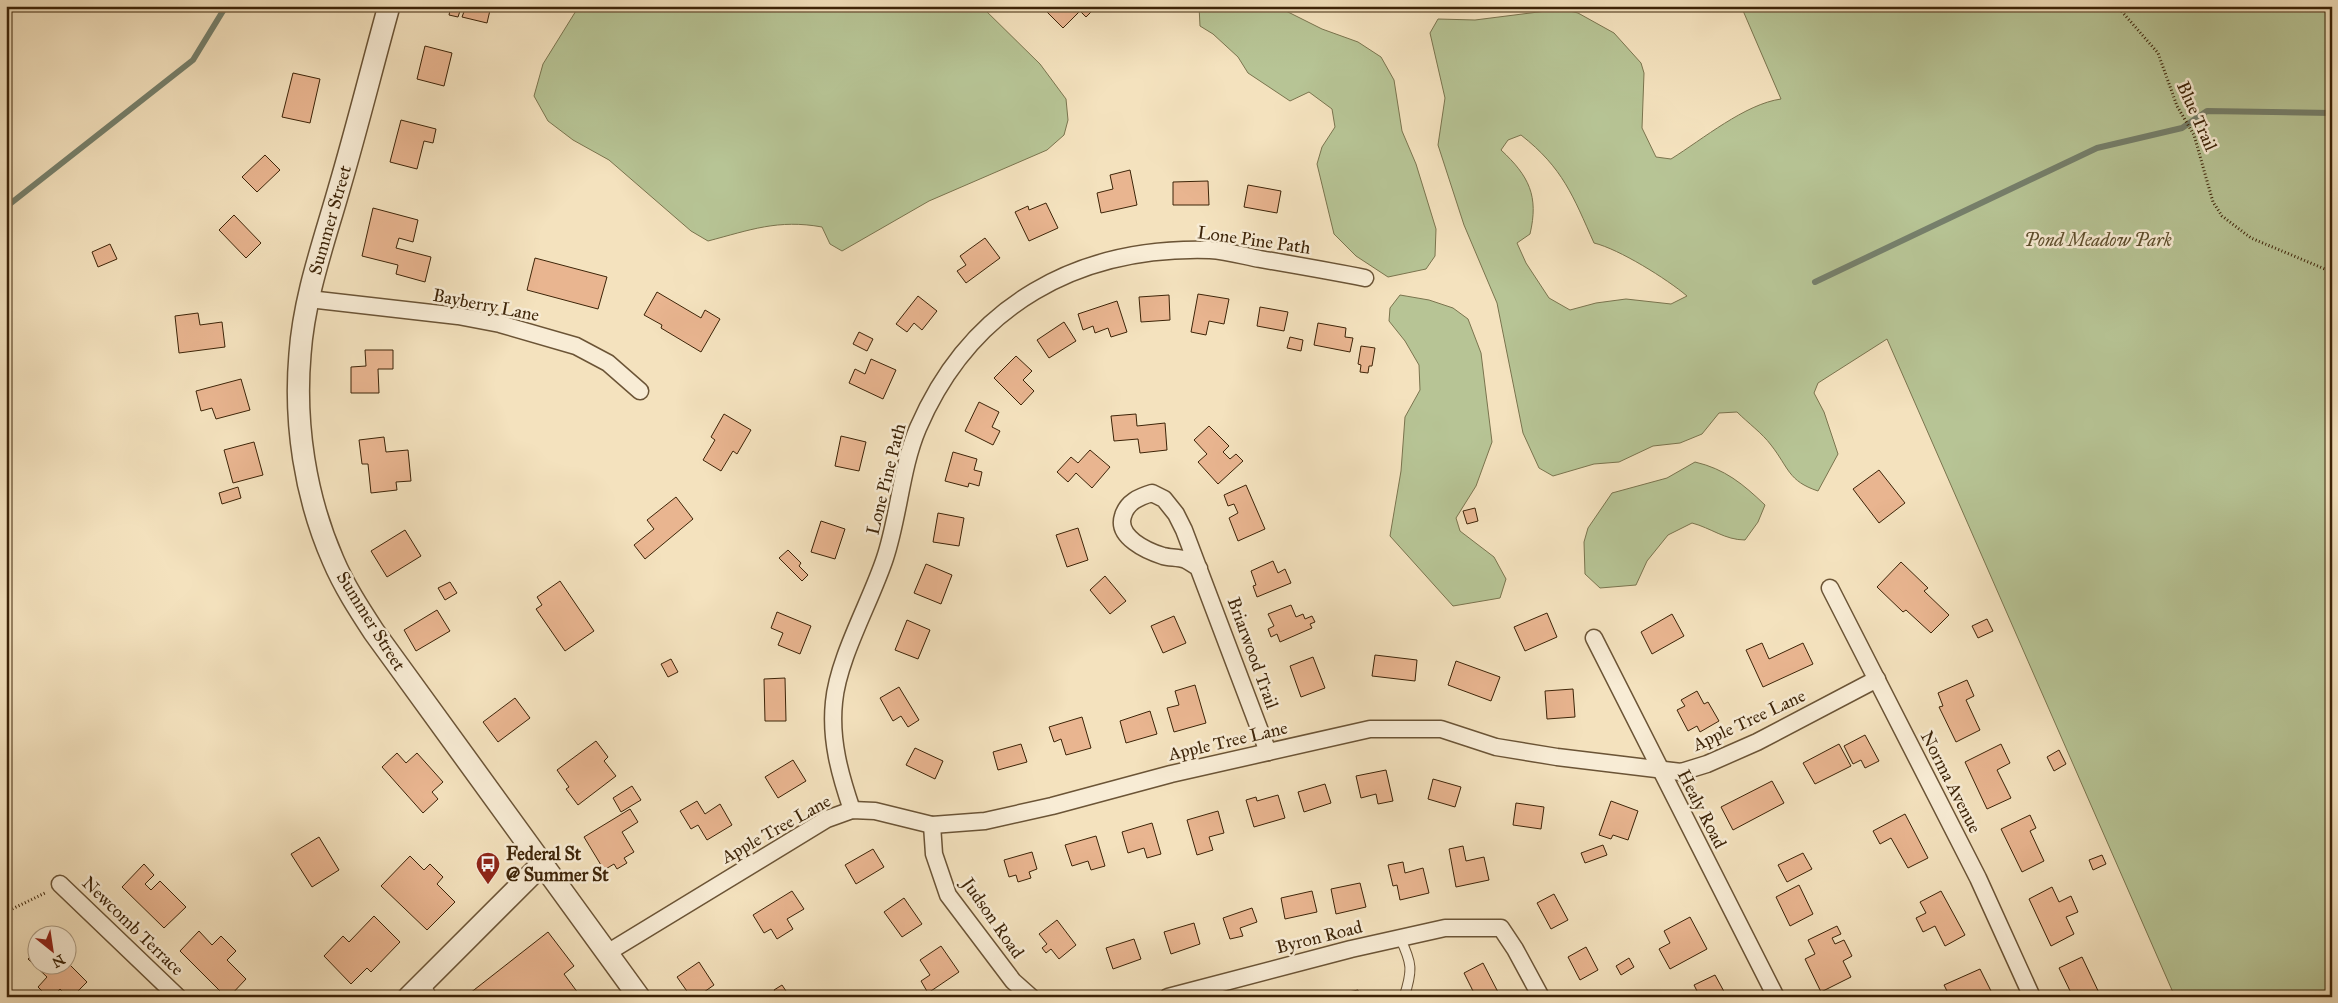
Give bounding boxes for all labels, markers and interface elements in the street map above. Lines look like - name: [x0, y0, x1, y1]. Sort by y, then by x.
- street label: Blue Trail: [2172, 78, 2222, 154]
- street label: Summer Street: [304, 162, 356, 277]
- street label: Lone Pine Path: [1196, 221, 1312, 259]
- park label: Pond Meadow Park: [2024, 229, 2172, 251]
- street label: Bayberry Lane: [431, 284, 541, 326]
- street label: Lone Pine Path: [862, 421, 910, 537]
- street label: Summer Street: [332, 567, 411, 675]
- street label: Briarwood Trail: [1223, 594, 1283, 712]
- street label: Apple Tree Lane: [1688, 684, 1809, 756]
- street label: Apple Tree Lane: [1165, 717, 1290, 766]
- street label: Norma Avenue: [1916, 727, 1986, 837]
- street label: Healy Road: [1673, 766, 1731, 852]
- street label: Apple Tree Lane: [717, 790, 835, 869]
- place label: Federal St @ Summer St: [506, 843, 609, 886]
- bus stop icon: Federal St @ Summer St: [475, 851, 501, 885]
- street label: Newcomb Terrace: [77, 872, 189, 980]
- street label: Judson Road: [955, 872, 1029, 963]
- street label: Byron Road: [1274, 916, 1364, 958]
- north arrow: [28, 926, 78, 976]
- text: N: [49, 950, 68, 971]

